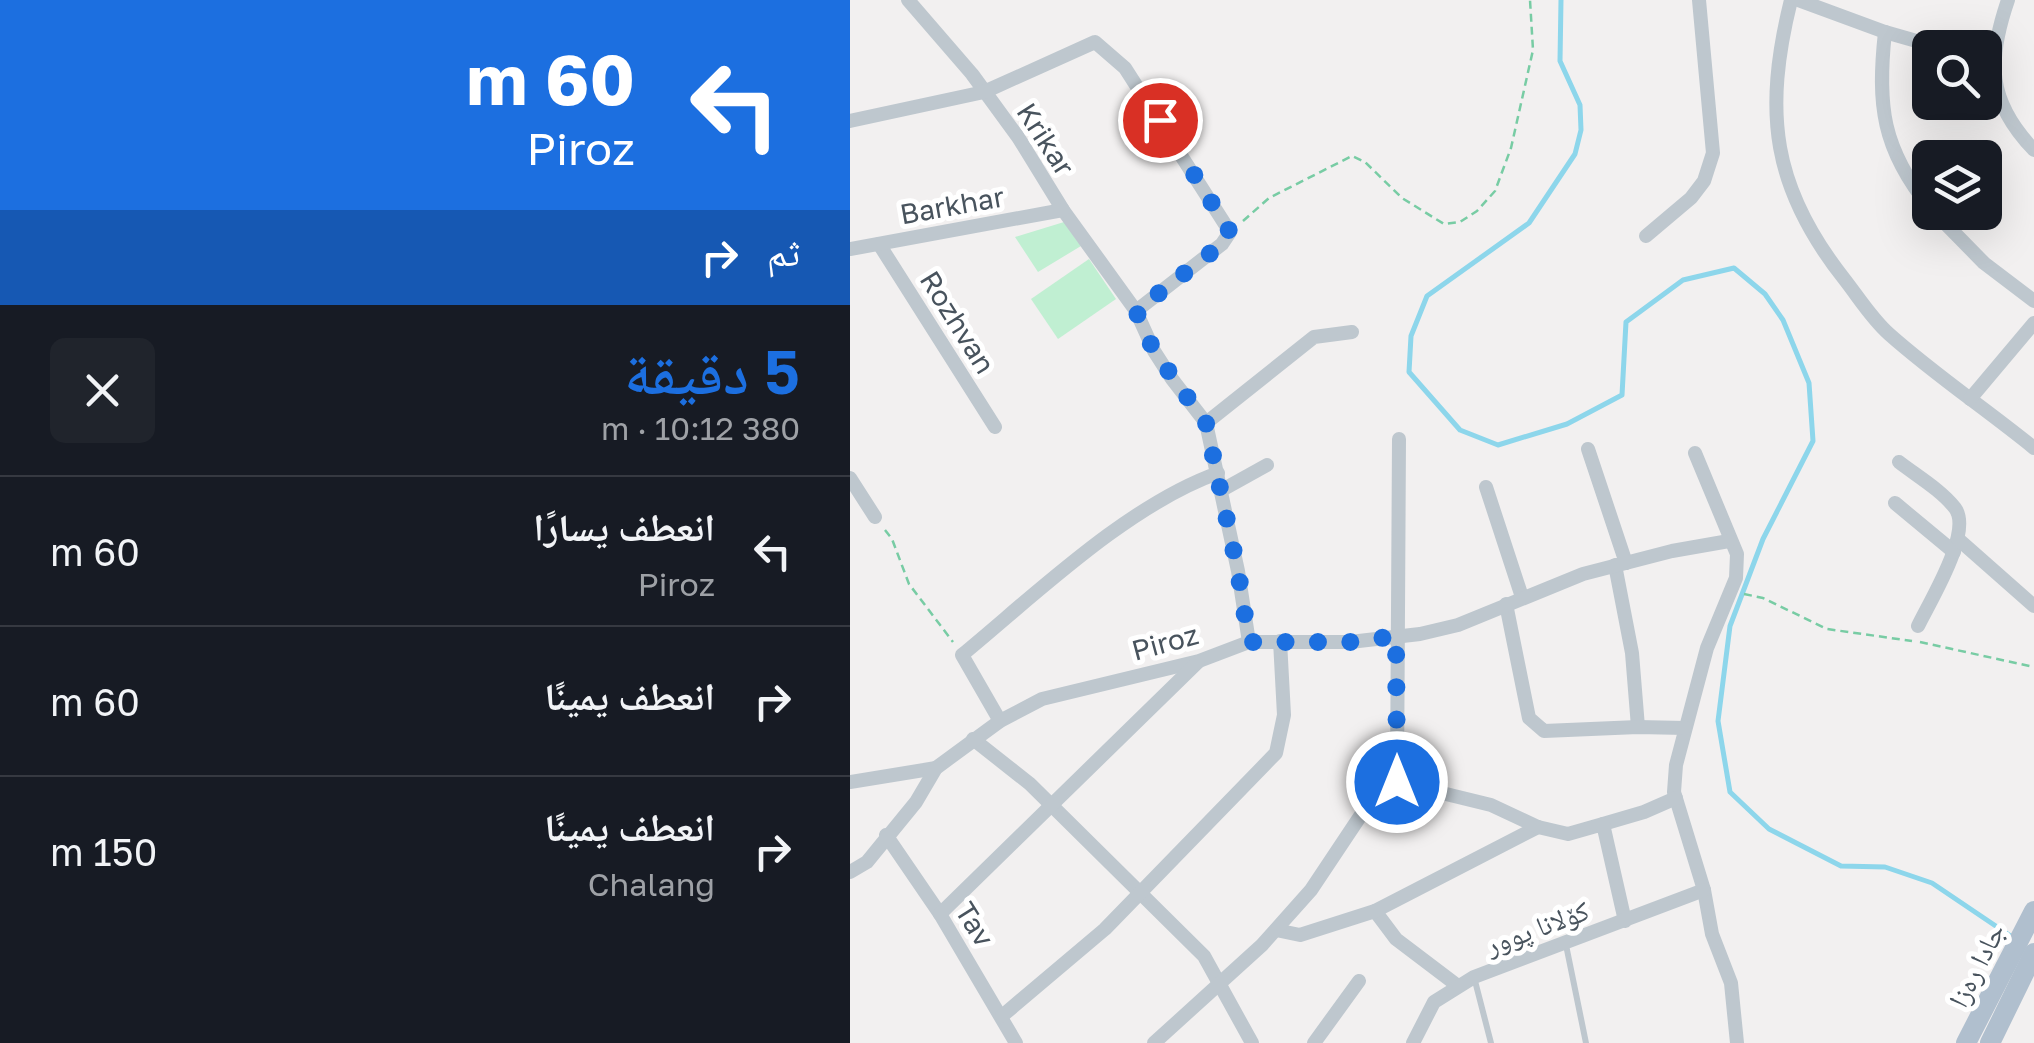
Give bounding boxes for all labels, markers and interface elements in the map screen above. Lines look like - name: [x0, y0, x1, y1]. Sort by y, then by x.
- map controls: [1912, 30, 2002, 230]
- button: search: [1912, 30, 2002, 120]
- text: 60 m: [466, 36, 635, 120]
- icon: left: [670, 40, 800, 170]
- pin: [1118, 78, 1203, 163]
- icon: arrive: [1133, 93, 1188, 148]
- street label: Krikar: [1010, 96, 1082, 182]
- text: Piroz: [526, 121, 635, 175]
- button: layers: [1912, 140, 2002, 230]
- street label: Barkhar: [897, 180, 1007, 230]
- text: ثم: [767, 229, 800, 274]
- icon: right: [692, 230, 747, 285]
- street label: Rozhvan: [914, 265, 1002, 379]
- text: 5 دقيقة: [624, 335, 800, 407]
- button: close: [50, 338, 155, 443]
- text: 380 m · 10:12: [601, 409, 800, 447]
- text: انعطف يسارًا: [533, 504, 715, 549]
- icon: left: [745, 524, 800, 579]
- text: 60 m: [50, 529, 140, 574]
- text: Piroz: [638, 565, 715, 603]
- street label: Piroz: [1128, 617, 1202, 667]
- text: انعطف يمينًا: [544, 673, 715, 718]
- icon: right: [745, 674, 800, 729]
- text: 60 m: [50, 679, 140, 724]
- position arrow: [1345, 730, 1449, 834]
- text: انعطف يمينًا: [544, 804, 715, 849]
- icon: right: [745, 824, 800, 879]
- text: 150 m: [50, 829, 157, 874]
- text: Chalang: [588, 865, 715, 903]
- street label: کۆلانا پوور: [1480, 893, 1594, 962]
- street label: Tav: [949, 896, 1001, 952]
- street label: جادا ره‌زا: [1941, 917, 2011, 1013]

